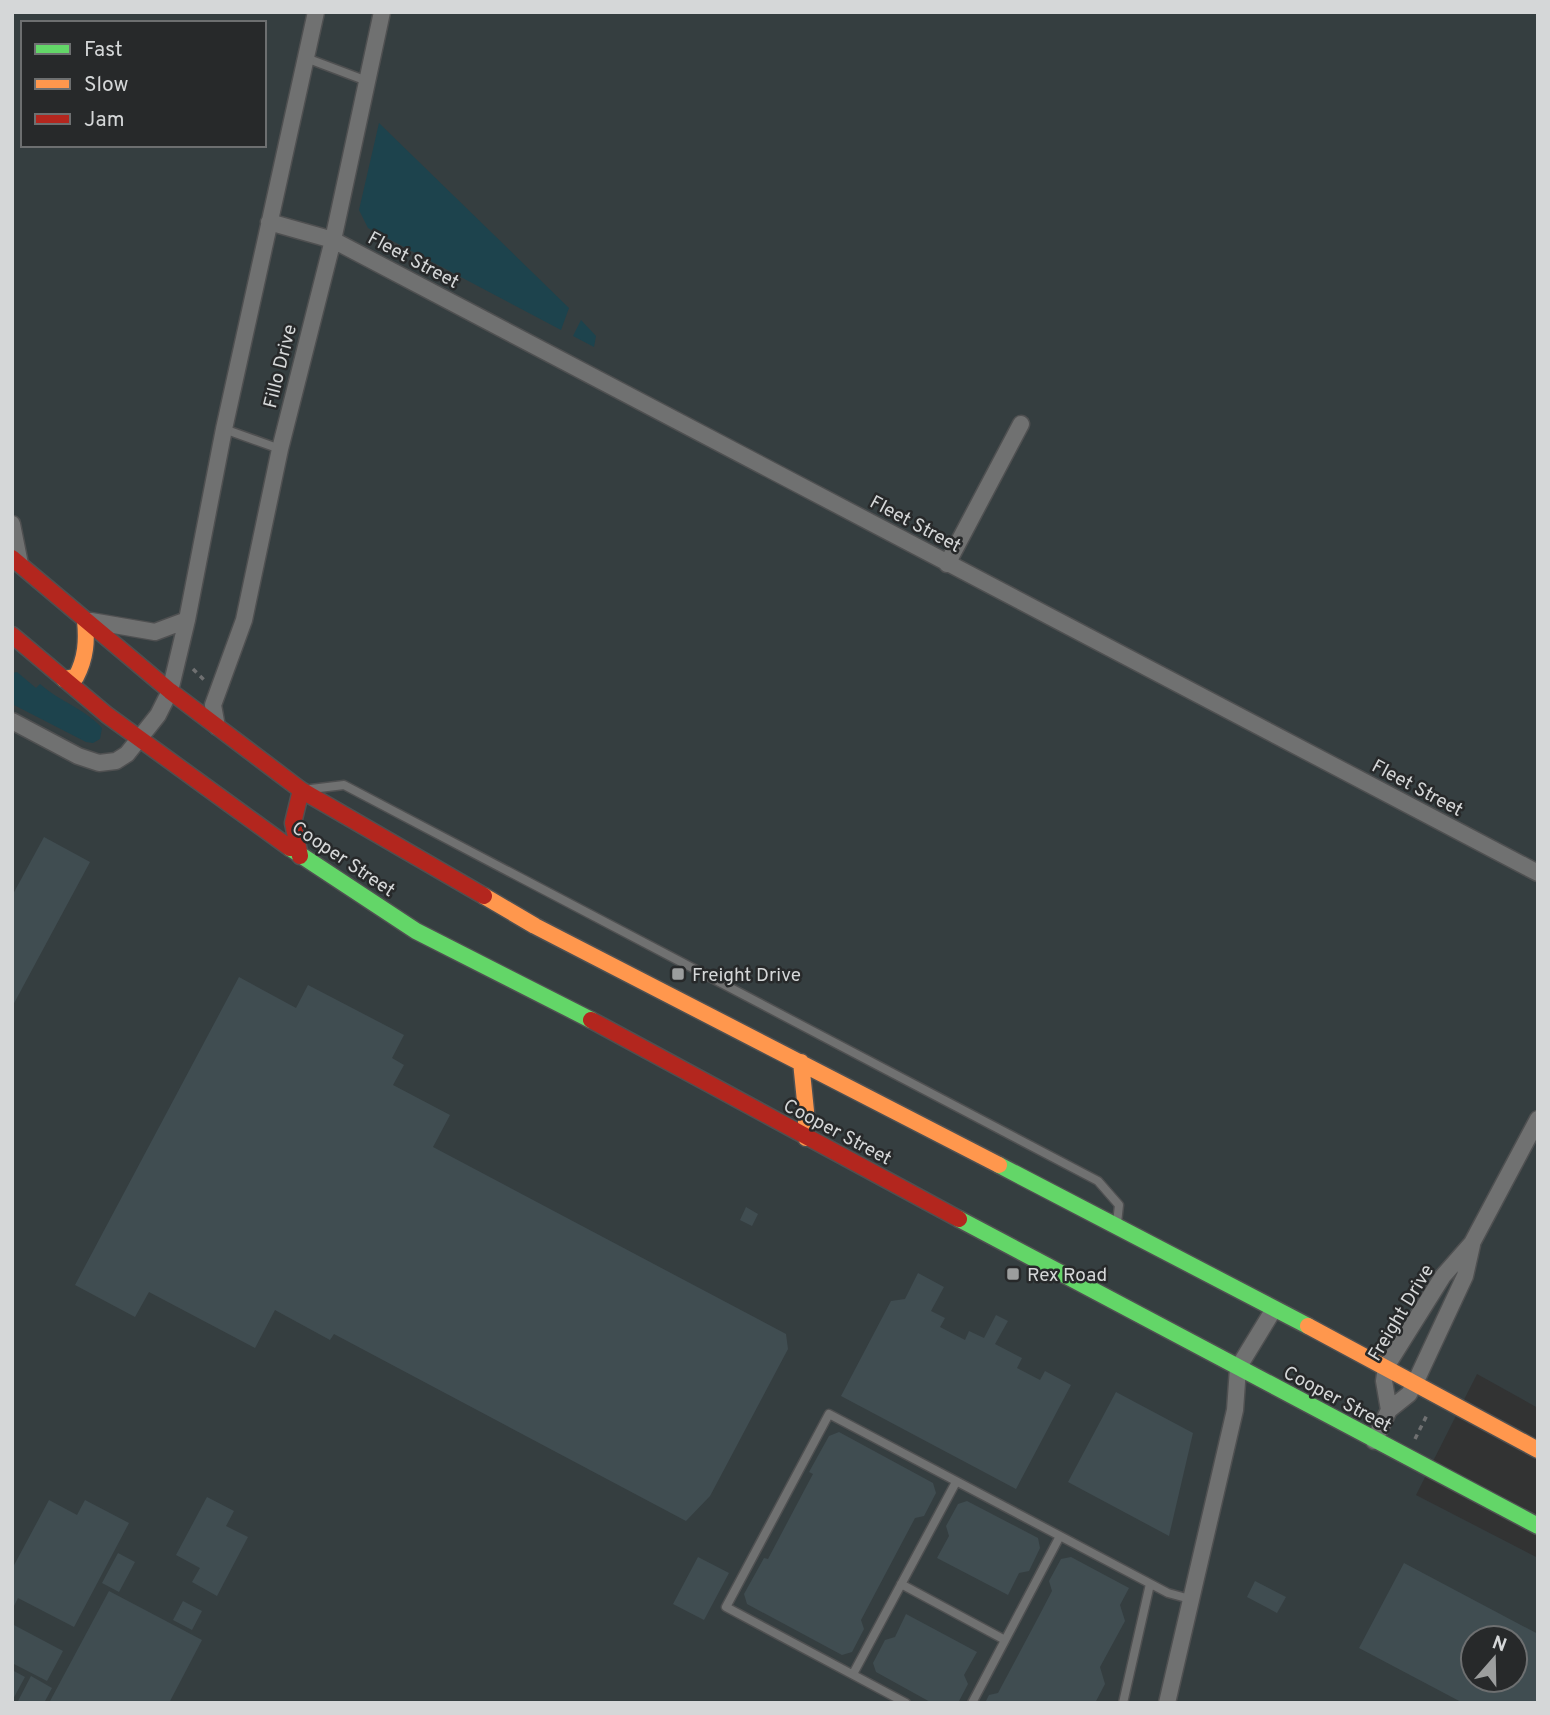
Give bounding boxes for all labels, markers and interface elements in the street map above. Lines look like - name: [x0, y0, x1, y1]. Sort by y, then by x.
- legend: [21, 21, 266, 147]
- text: Fast: [84, 37, 123, 64]
- text: Slow: [84, 72, 129, 99]
- text: Jam: [84, 107, 125, 134]
- street label: Fleet Street: [363, 227, 463, 295]
- street label: Fillo Drive: [259, 322, 303, 411]
- street label: Fleet Street: [865, 491, 965, 559]
- street label: Fleet Street: [1367, 755, 1467, 823]
- street label: Cooper Street: [287, 816, 399, 903]
- place label: Freight Drive: [692, 964, 801, 988]
- marker: Freight Drive: [670, 966, 686, 982]
- street label: Cooper Street: [779, 1094, 895, 1171]
- street label: Freight Drive: [1363, 1260, 1440, 1366]
- place label: Rex Road: [1027, 1264, 1107, 1288]
- marker: Rex Road: [1005, 1266, 1021, 1282]
- street label: Cooper Street: [1279, 1361, 1395, 1438]
- north arrow: [1459, 1624, 1529, 1694]
- text: N: [1489, 1631, 1510, 1659]

